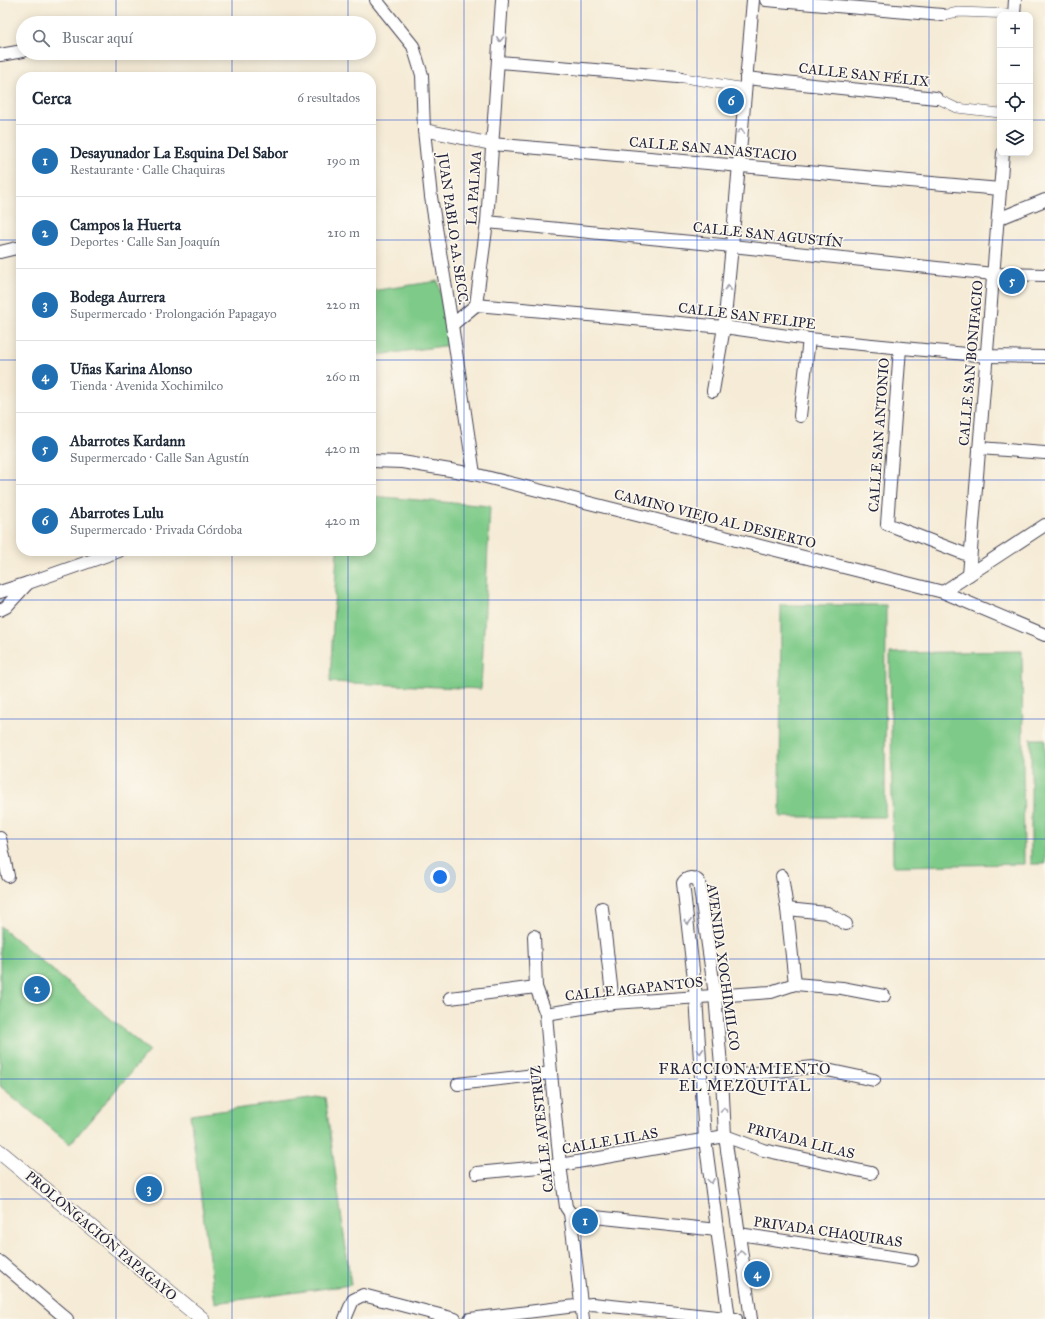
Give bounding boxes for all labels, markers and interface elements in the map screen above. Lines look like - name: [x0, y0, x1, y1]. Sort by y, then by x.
- map controls: [997, 12, 1033, 156]
- button: +: [997, 12, 1033, 48]
- search box: [16, 16, 376, 60]
- icon: search: [30, 27, 52, 49]
- text: Buscar aquí: [62, 29, 133, 47]
- one-way arrow: [496, 36, 504, 42]
- button: −: [997, 48, 1033, 84]
- street label: CALLE SAN FÉLIX: [798, 58, 931, 90]
- button: locate: [997, 84, 1033, 120]
- pin: 6: [718, 86, 744, 116]
- text: Cerca: [32, 88, 71, 109]
- text: 6 resultados: [297, 90, 360, 106]
- button: layers: [997, 120, 1033, 156]
- one-way arrow: [737, 128, 746, 134]
- street label: CALLE SAN ANASTACIO: [628, 133, 798, 165]
- text: Desayunador La Esquina Del Sabor: [70, 144, 288, 162]
- street label: JUAN PABLO 2A. SECC.: [433, 150, 472, 306]
- street label: LA PALMA: [463, 150, 485, 226]
- text: 1: [42, 153, 48, 169]
- text: 190 m: [327, 153, 360, 169]
- text: Restaurante · Calle Chaquiras: [70, 162, 225, 178]
- text: Campos la Huerta: [70, 216, 181, 234]
- street label: CALLE SAN AGUSTÍN: [692, 217, 844, 251]
- text: 2: [42, 225, 48, 241]
- text: 210 m: [327, 225, 360, 241]
- text: Deportes · Calle San Joaquín: [70, 234, 220, 250]
- pin: 5: [999, 266, 1025, 296]
- street label: CALLE SAN BONIFACIO: [955, 279, 987, 447]
- one-way arrow: [723, 285, 732, 291]
- text: Bodega Aurrera: [70, 288, 165, 306]
- text: 3: [42, 297, 48, 313]
- text: 220 m: [326, 297, 360, 313]
- street label: CALLE SAN FELIPE: [677, 299, 817, 333]
- text: Supermercado · Prolongación Papagayo: [70, 306, 277, 322]
- street label: CALLE SAN ANTONIO: [865, 357, 893, 513]
- text: Uñas Karina Alonso: [70, 360, 192, 378]
- text: 4: [41, 369, 49, 385]
- text: 260 m: [326, 369, 360, 385]
- text: Tienda · Avenida Xochimilco: [70, 378, 223, 394]
- text: Abarrotes Kardann: [70, 432, 185, 450]
- text: 5: [42, 441, 48, 457]
- text: 420 m: [325, 441, 360, 457]
- text: Supermercado · Calle San Agustín: [70, 450, 249, 466]
- street label: CAMINO VIEJO AL DESIERTO: [612, 486, 818, 553]
- text: Abarrotes Lulu: [70, 504, 164, 522]
- text: 6: [42, 513, 48, 529]
- text: 420 m: [325, 513, 360, 529]
- text: Supermercado · Privada Córdoba: [70, 522, 242, 538]
- your location: [430, 867, 450, 887]
- street label: AVENIDA XOCHIMILCO: [703, 881, 743, 1052]
- one-way arrow: [683, 919, 692, 925]
- street label: CALLE AGAPANTOS: [564, 973, 704, 1005]
- pin: 2: [24, 974, 50, 1004]
- one-way arrow: [695, 1048, 704, 1054]
- district label: FRACCIONAMIENTO EL MEZQUITAL: [659, 1060, 831, 1095]
- street label: CALLE AVESTRUZ: [527, 1064, 557, 1193]
- one-way arrow: [719, 1107, 728, 1113]
- street label: PRIVADA LILAS: [746, 1119, 856, 1163]
- street label: CALLE LILAS: [561, 1124, 659, 1158]
- street label: PROLONGACIÓN PAPAGAYO: [22, 1166, 182, 1305]
- pin: 3: [136, 1174, 162, 1204]
- one-way arrow: [706, 1177, 715, 1184]
- pin: 1: [572, 1206, 598, 1236]
- street label: PRIVADA CHAQUIRAS: [752, 1213, 904, 1251]
- one-way arrow: [737, 1250, 746, 1256]
- pin: 4: [744, 1259, 770, 1289]

